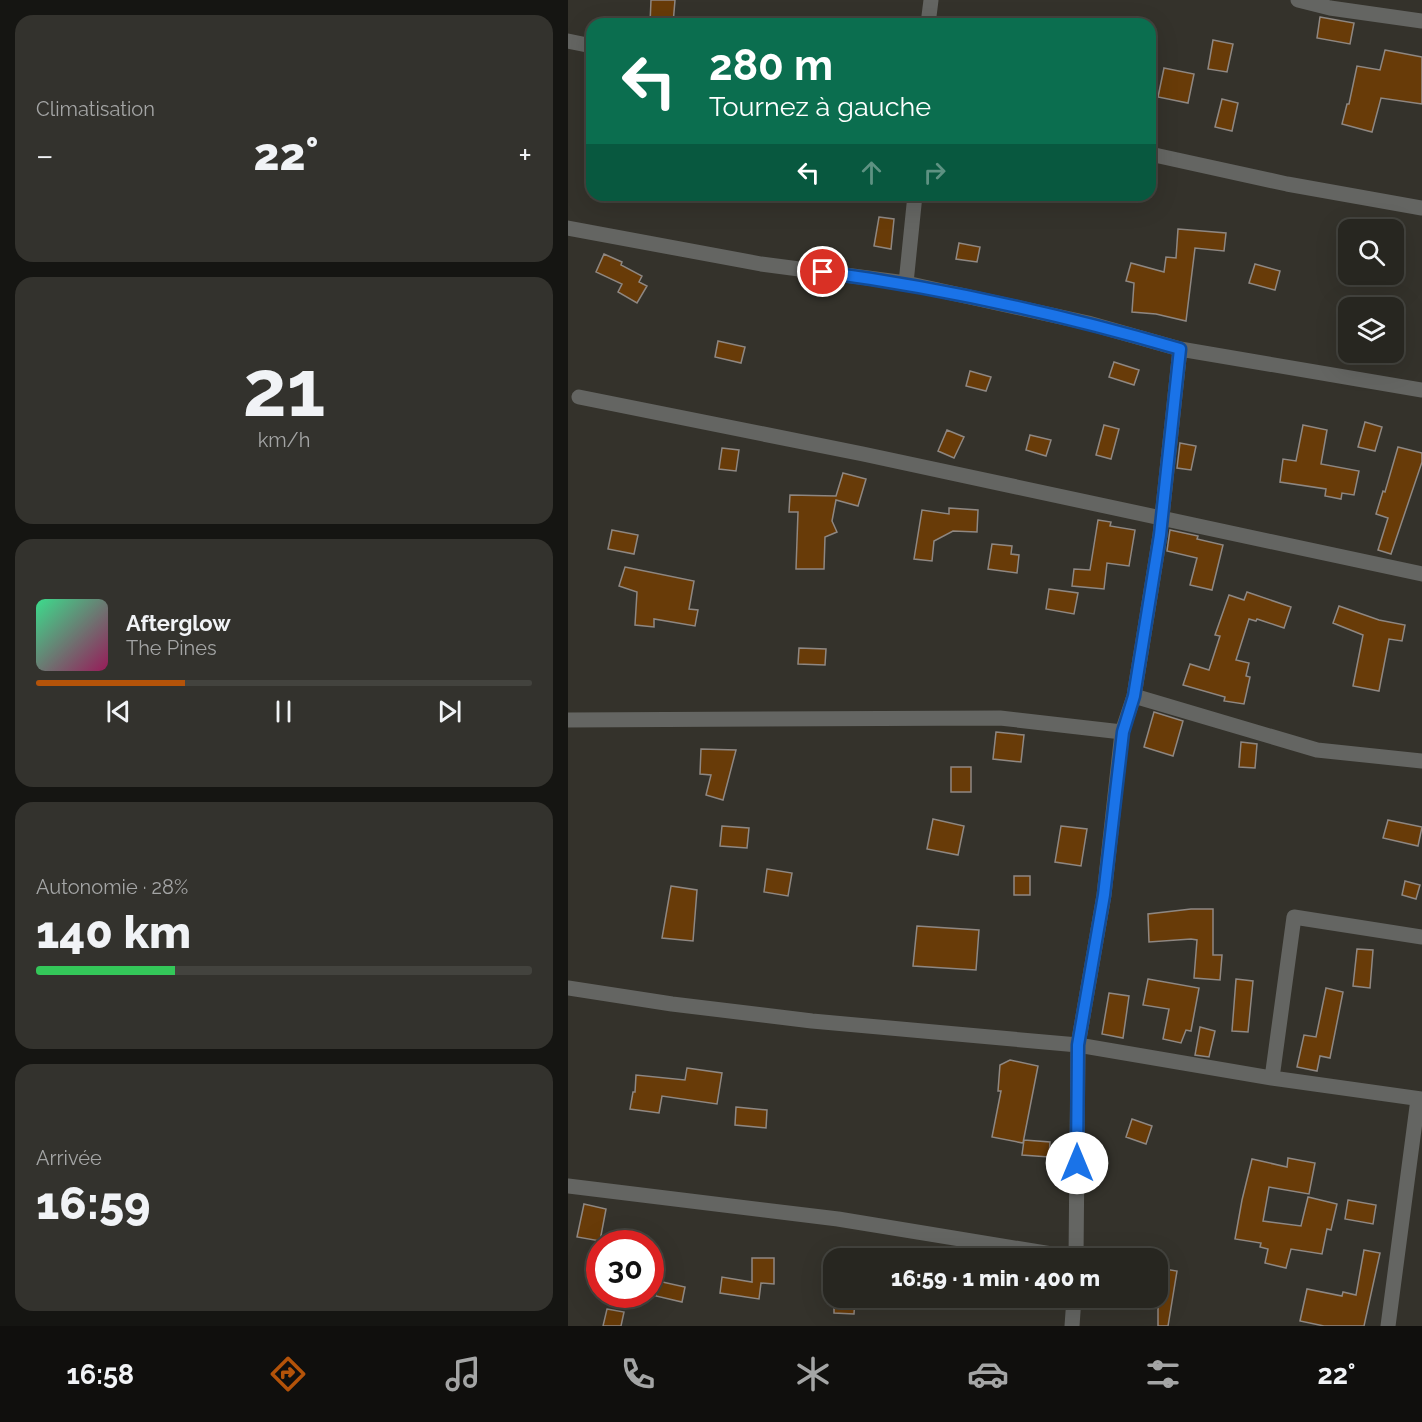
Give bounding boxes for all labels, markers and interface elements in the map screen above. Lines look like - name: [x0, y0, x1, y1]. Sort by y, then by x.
- text: 280 m: [709, 41, 833, 90]
- icon: left: [610, 42, 688, 120]
- text: Tournez à gauche: [709, 91, 931, 122]
- text: Climatisation: [36, 97, 155, 121]
- text: 22°: [253, 128, 319, 181]
- text: −: [36, 136, 54, 175]
- text: +: [518, 136, 532, 175]
- icon: left: [792, 156, 825, 189]
- icon: ahead: [855, 156, 888, 189]
- icon: right: [918, 156, 951, 189]
- map controls: [1338, 219, 1404, 363]
- button: search: [1338, 219, 1404, 285]
- pin: [797, 246, 848, 297]
- icon: arrive: [806, 255, 839, 288]
- button: layers: [1338, 297, 1404, 363]
- text: 21: [243, 343, 325, 434]
- text: km/h: [258, 428, 310, 452]
- text: Afterglow: [126, 610, 231, 636]
- text: The Pines: [126, 636, 217, 660]
- icon: previous: [102, 695, 135, 728]
- icon: pause: [267, 695, 300, 728]
- icon: next: [433, 695, 466, 728]
- text: Autonomie · 28%: [36, 875, 188, 899]
- text: 140 km: [36, 906, 191, 959]
- position arrow: [1045, 1131, 1109, 1195]
- text: Arrivée: [36, 1146, 102, 1170]
- text: 16:59: [36, 1177, 151, 1230]
- speed limit sign: 30: [586, 1230, 664, 1308]
- text: 16:59 · 1 min · 400 m: [891, 1265, 1100, 1291]
- icon: directions: [267, 1353, 309, 1395]
- icon: music: [442, 1353, 484, 1395]
- icon: phone: [617, 1353, 659, 1395]
- icon: climate: [792, 1353, 834, 1395]
- icon: car: [967, 1353, 1009, 1395]
- icon: filters: [1142, 1353, 1184, 1395]
- text: 16:58: [67, 1359, 134, 1390]
- text: 22°: [1317, 1359, 1355, 1390]

